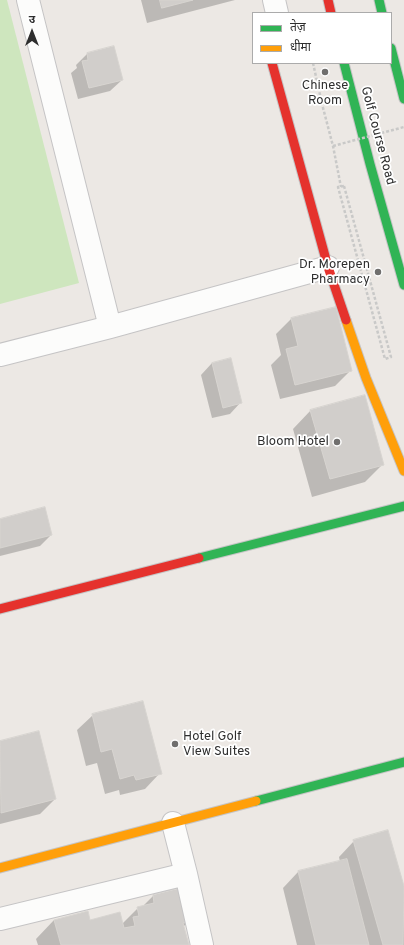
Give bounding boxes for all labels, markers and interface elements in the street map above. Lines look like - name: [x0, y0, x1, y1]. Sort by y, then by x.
- north arrow: [12, 12, 52, 52]
- legend: [252, 12, 392, 64]
- text: उ: [29, 13, 35, 27]
- text: तेज़: [290, 20, 306, 36]
- text: धीमा: [290, 40, 311, 56]
- marker: Chinese Room: [320, 67, 330, 77]
- place label: Chinese Room: [302, 78, 348, 109]
- street label: Golf Course Road: [356, 85, 398, 187]
- place label: Dr. Morepen Pharmacy: [299, 257, 370, 288]
- marker: Dr. Morepen Pharmacy: [373, 267, 383, 277]
- place label: Bloom Hotel: [257, 434, 329, 450]
- marker: Bloom Hotel: [332, 437, 342, 447]
- place label: Hotel Golf View Suites: [183, 729, 250, 760]
- marker: Hotel Golf View Suites: [170, 739, 180, 749]

